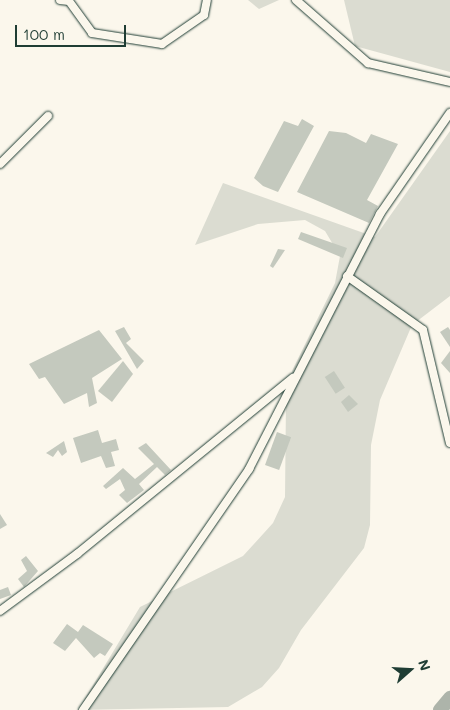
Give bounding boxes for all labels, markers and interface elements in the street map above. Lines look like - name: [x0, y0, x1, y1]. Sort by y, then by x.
- scale bar: [18, 15, 129, 47]
- text: 100 m: [23, 24, 65, 44]
- north arrow: [385, 645, 435, 695]
- text: N: [414, 657, 435, 673]

